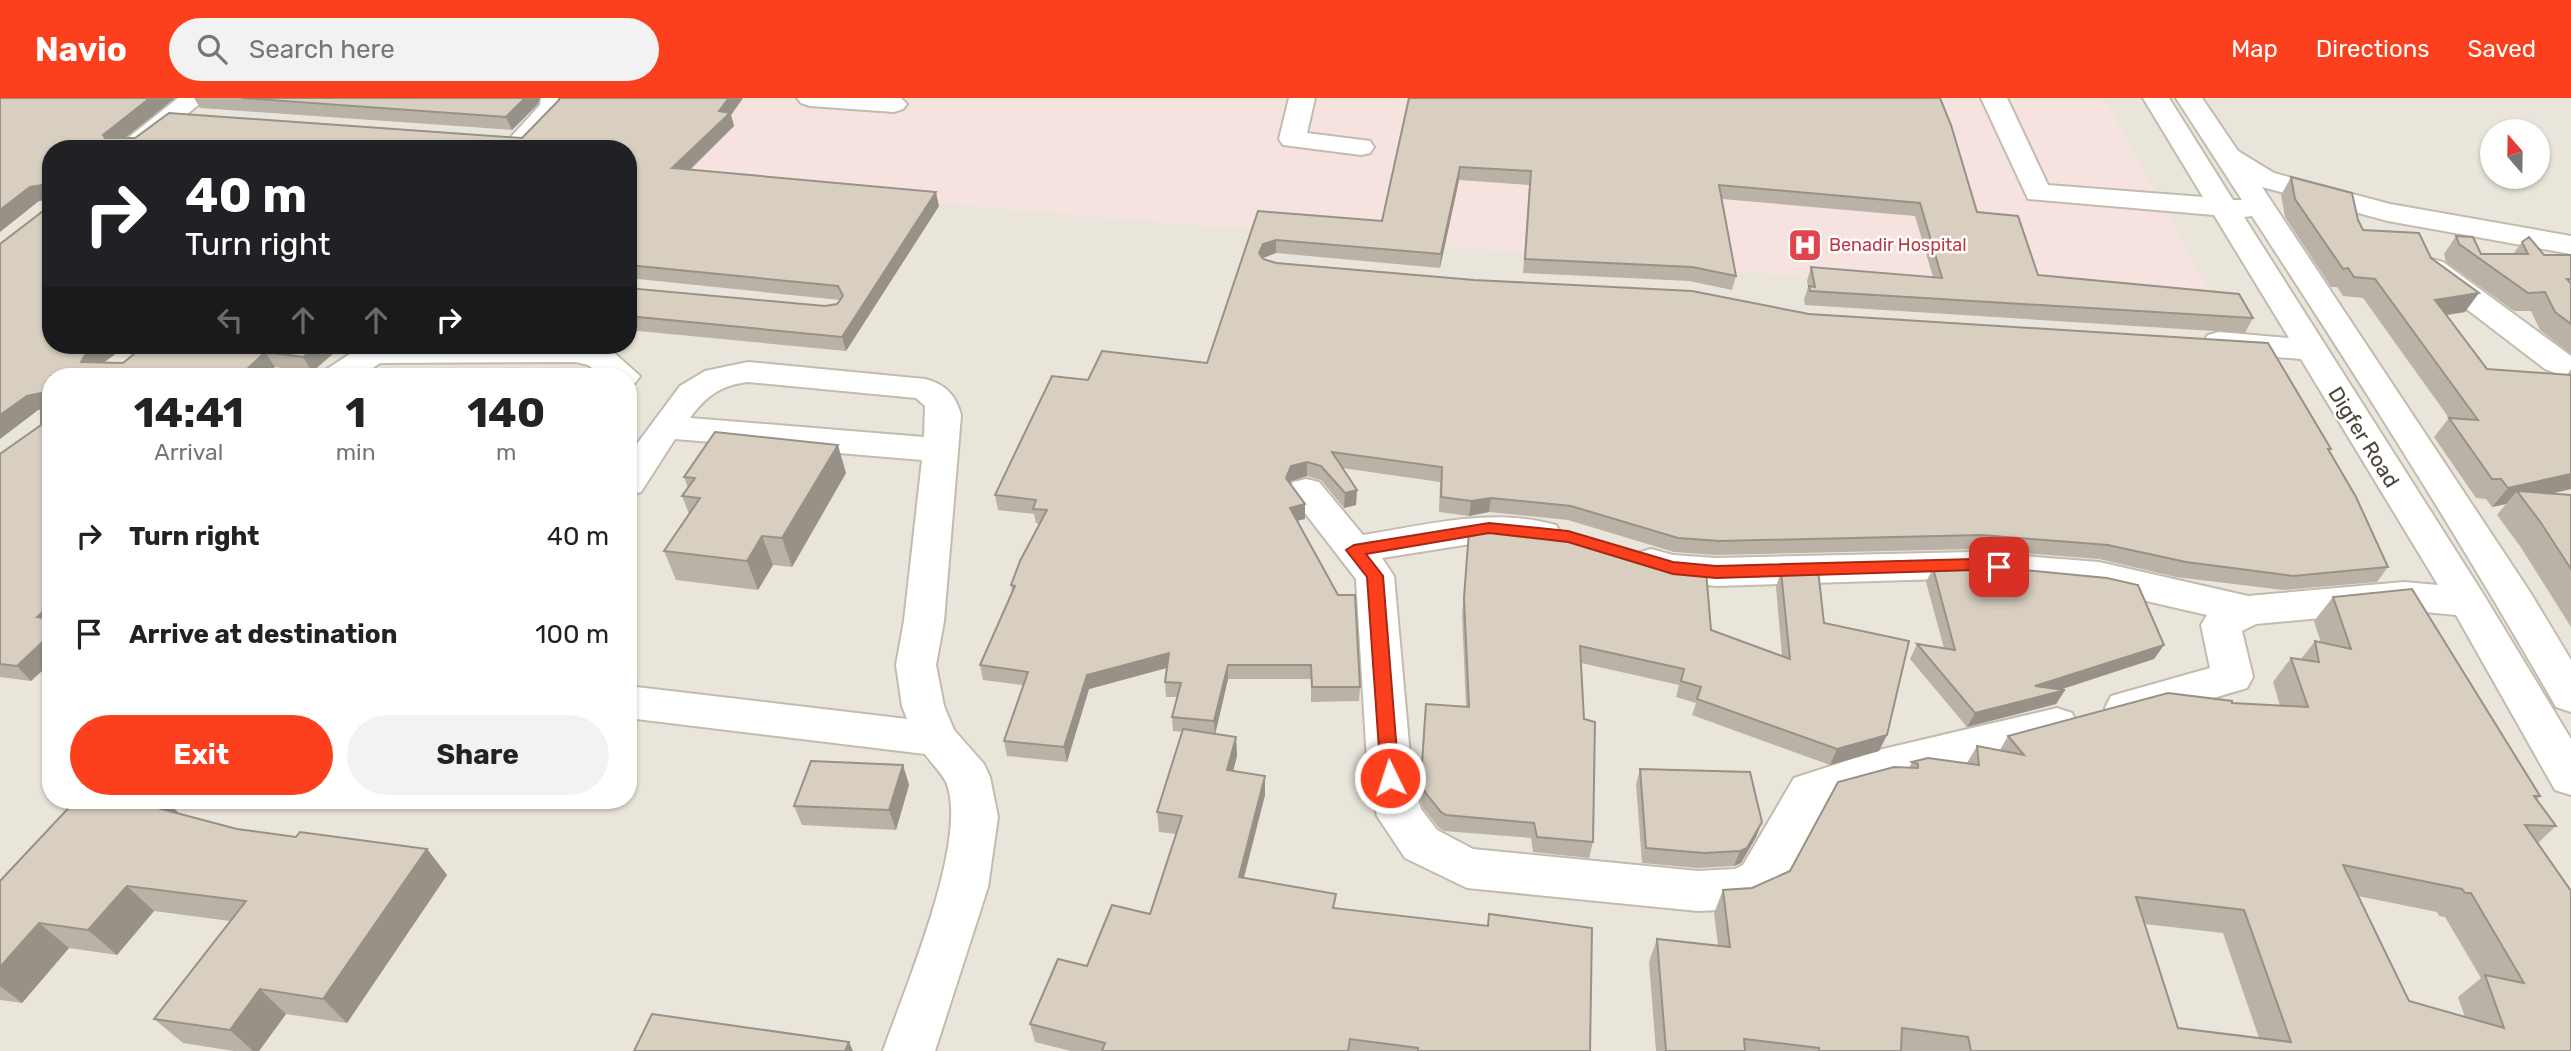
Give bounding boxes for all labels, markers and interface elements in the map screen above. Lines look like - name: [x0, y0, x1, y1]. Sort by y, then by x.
- search box: [169, 18, 659, 81]
- text: Navio: [35, 30, 127, 69]
- icon: search: [193, 30, 231, 68]
- text: Search here: [249, 34, 395, 65]
- text: Map: [2231, 35, 2278, 63]
- text: Directions: [2316, 35, 2429, 63]
- text: Saved: [2467, 35, 2536, 63]
- north arrow: [2480, 119, 2550, 189]
- map controls: [2480, 119, 2550, 189]
- text: 40 m: [185, 166, 307, 224]
- icon: right: [70, 168, 161, 259]
- text: Turn right: [185, 225, 330, 263]
- hospital icon: Benadir Hospital: [1786, 226, 1824, 264]
- place label: Benadir Hospital: [1829, 234, 1967, 256]
- icon: left: [211, 301, 249, 339]
- icon: ahead: [284, 301, 322, 339]
- icon: ahead: [357, 301, 395, 339]
- icon: right: [430, 301, 468, 339]
- street label: Digfer Road: [2323, 382, 2405, 492]
- text: 14:41: [134, 388, 244, 438]
- text: 1: [345, 388, 366, 438]
- text: 140: [467, 388, 545, 438]
- text: Arrival: [154, 438, 223, 466]
- text: min: [336, 438, 376, 466]
- text: m: [496, 438, 517, 466]
- icon: right: [70, 517, 108, 555]
- text: Turn right: [129, 521, 259, 552]
- text: 40 m: [547, 521, 609, 552]
- pin: [1969, 537, 2029, 597]
- icon: arrive: [1980, 548, 2018, 586]
- icon: arrive: [70, 615, 108, 653]
- text: Arrive at destination: [129, 619, 397, 650]
- text: 100 m: [535, 619, 609, 650]
- button: Exit: [70, 715, 333, 795]
- button: Share: [347, 715, 609, 795]
- position arrow: [1353, 741, 1427, 815]

